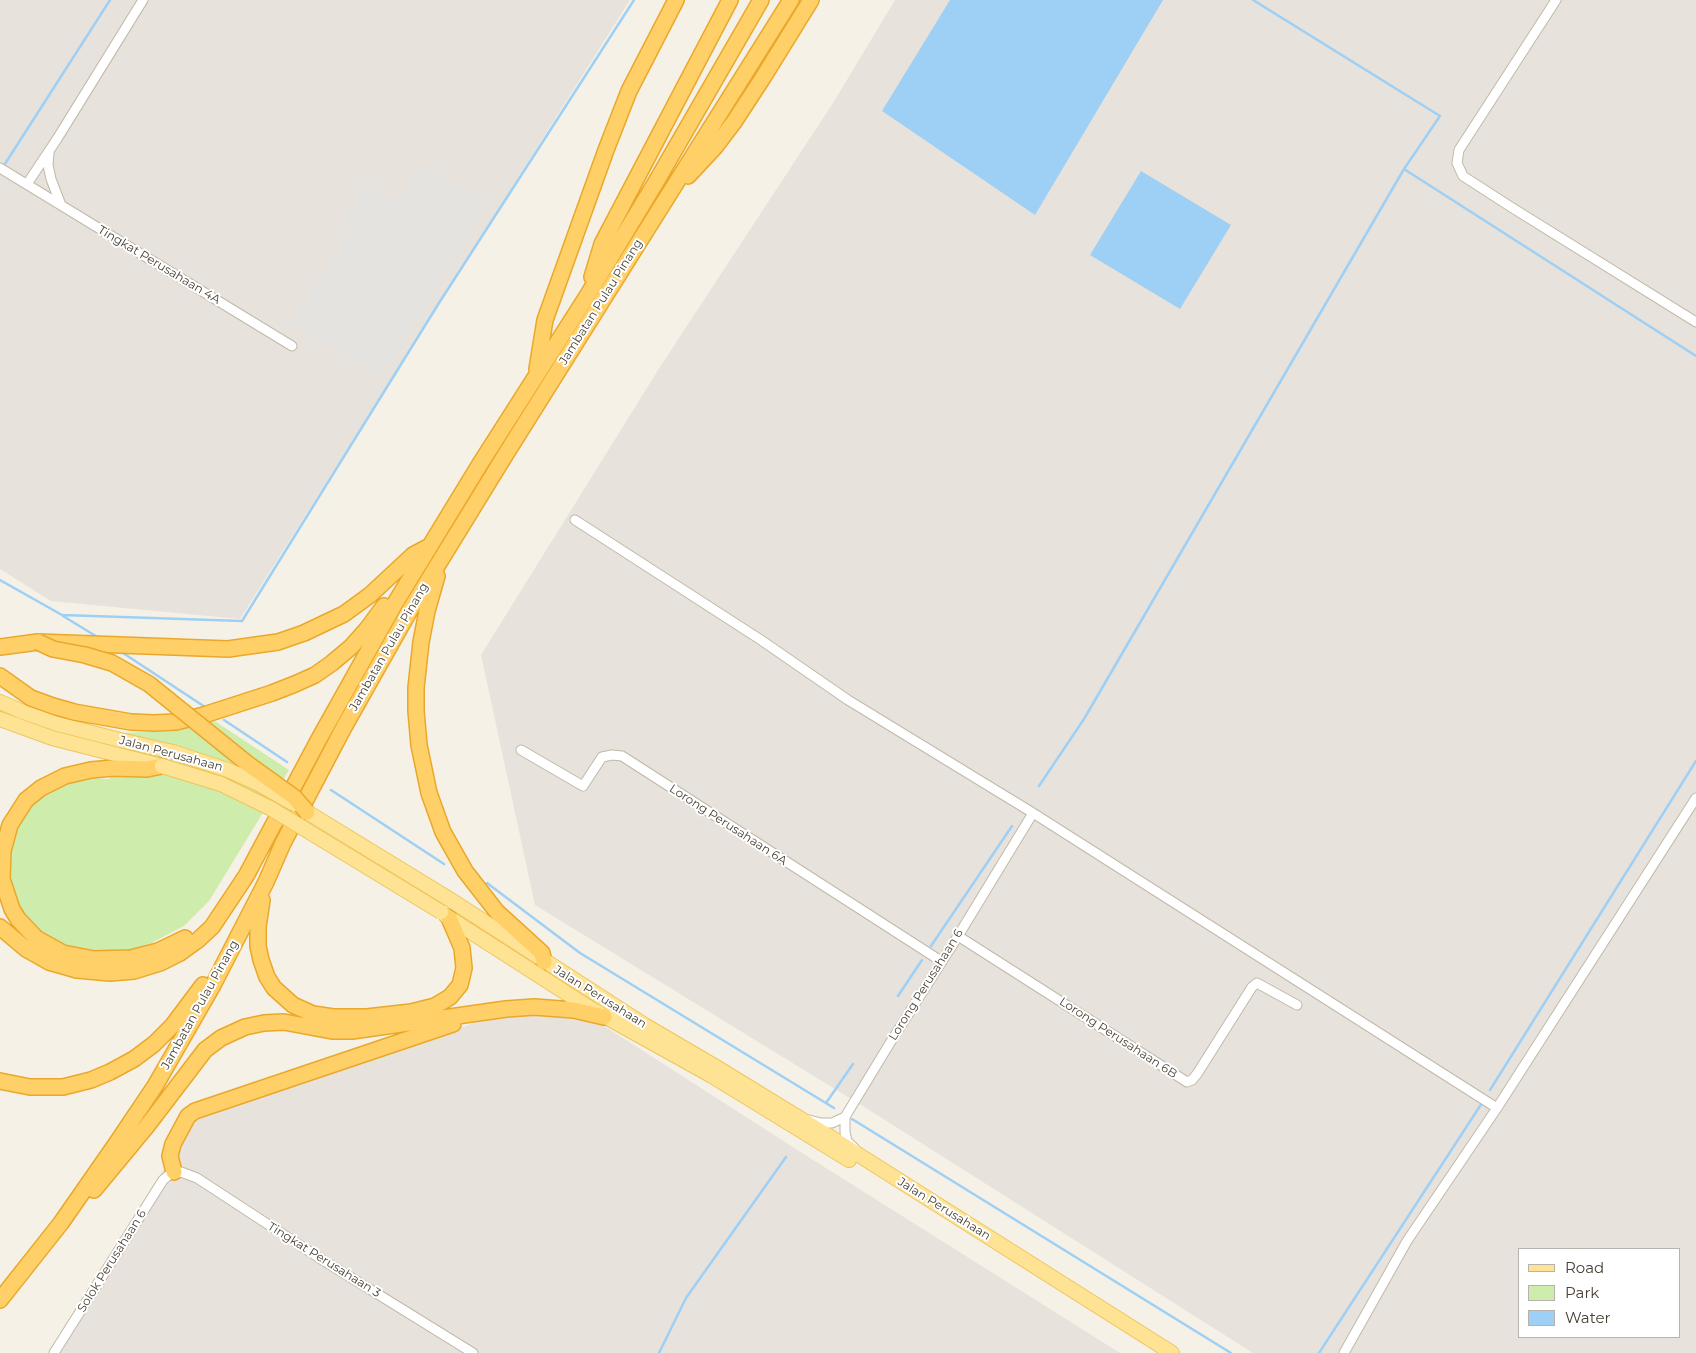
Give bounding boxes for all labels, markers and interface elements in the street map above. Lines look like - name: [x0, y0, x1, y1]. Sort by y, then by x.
- street label: Tingkat Perusahaan 4A: [95, 223, 223, 307]
- street label: Jambatan Pulau Pinang: [556, 236, 646, 368]
- street label: Jambatan Pulau Pinang: [346, 580, 432, 714]
- street label: Jalan Perusahaan: [118, 733, 224, 775]
- street label: Lorong Perusahaan 6A: [667, 782, 789, 868]
- street label: Lorong Perusahaan 6: [886, 927, 966, 1043]
- street label: Jambatan Pulau Pinang: [158, 938, 242, 1072]
- street label: Jalan Perusahaan: [551, 963, 649, 1031]
- street label: Lorong Perusahaan 6B: [1056, 995, 1180, 1081]
- street label: Jalan Perusahaan: [895, 1175, 993, 1243]
- street label: Solok Perusahaan 6: [75, 1207, 149, 1315]
- street label: Tingkat Perusahaan 3: [265, 1219, 383, 1301]
- legend: [1518, 1248, 1681, 1338]
- text: Road: [1565, 1258, 1604, 1277]
- text: Park: [1565, 1283, 1599, 1302]
- text: Water: [1565, 1308, 1611, 1327]

